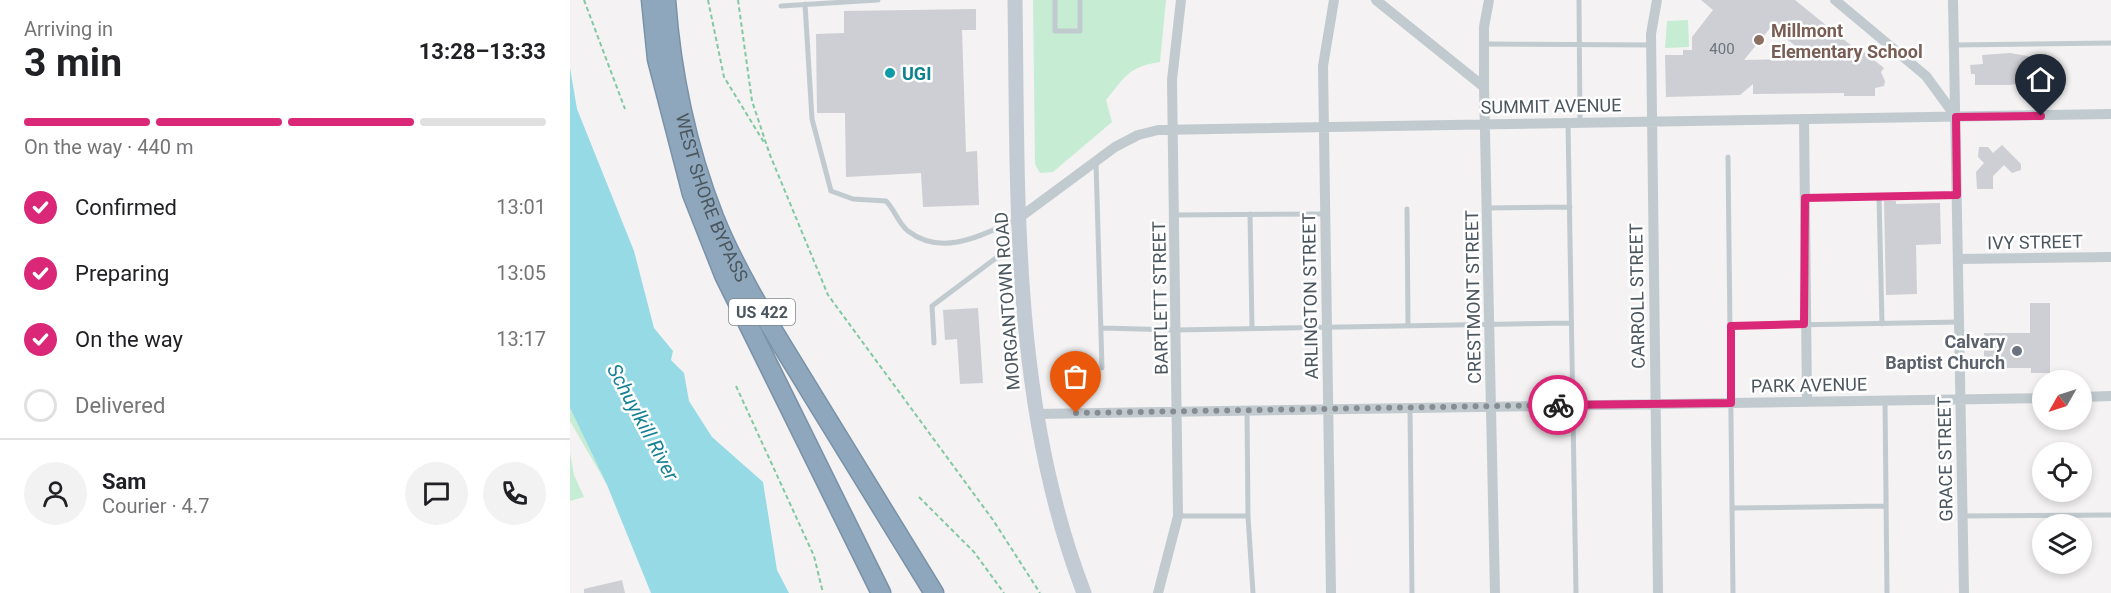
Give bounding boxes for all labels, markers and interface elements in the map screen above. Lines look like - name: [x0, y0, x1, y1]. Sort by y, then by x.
- text: Arriving in: [24, 17, 113, 41]
- place label: Millmont Elementary School: [1771, 20, 1923, 62]
- marker: Millmont Elementary School: [1752, 33, 1766, 47]
- text: 13:28–13:33: [419, 39, 546, 64]
- text: 3 min: [24, 40, 122, 86]
- house number: 400: [1709, 40, 1735, 58]
- pin: [2015, 54, 2066, 116]
- place label: UGI: [902, 63, 931, 84]
- icon: home: [2024, 63, 2057, 96]
- marker: UGI: [883, 66, 897, 80]
- street label: SUMMIT AVENUE: [1480, 94, 1622, 118]
- street label: WEST SHORE BYPASS: [672, 111, 753, 285]
- text: On the way · 440 m: [24, 135, 193, 159]
- icon: check: [24, 191, 57, 224]
- text: Confirmed: [75, 195, 177, 220]
- text: 13:01: [496, 195, 546, 219]
- street label: CRESTMONT STREET: [1461, 210, 1485, 384]
- street label: MORGANTOWN ROAD: [990, 211, 1024, 391]
- street label: ARLINGTON STREET: [1298, 212, 1322, 379]
- street label: BARTLETT STREET: [1148, 221, 1172, 375]
- street label: CARROLL STREET: [1625, 223, 1649, 369]
- street label: IVY STREET: [1987, 231, 2083, 253]
- icon: check: [24, 257, 57, 290]
- text: Preparing: [75, 261, 169, 286]
- text: 13:05: [496, 261, 546, 285]
- road number: US 422: [729, 299, 795, 325]
- icon: check: [24, 323, 57, 356]
- text: On the way: [75, 327, 183, 352]
- text: 13:17: [496, 327, 546, 351]
- place label: Calvary Baptist Church: [1885, 331, 2006, 373]
- marker: Calvary Baptist Church: [2010, 344, 2024, 358]
- pin: [1050, 351, 1101, 413]
- water label: Schuylkill River: [602, 360, 684, 486]
- icon: bag: [1059, 360, 1092, 393]
- north arrow: [2032, 370, 2092, 430]
- map controls: [2032, 370, 2092, 574]
- street label: PARK AVENUE: [1751, 373, 1867, 397]
- courier: [1528, 375, 1588, 435]
- icon: bike: [1542, 389, 1575, 422]
- text: Delivered: [75, 393, 165, 418]
- street label: GRACE STREET: [1933, 396, 1957, 522]
- button: locate: [2032, 442, 2092, 502]
- button: person: [24, 462, 87, 525]
- button: chat: [405, 462, 468, 525]
- button: phone: [483, 462, 546, 525]
- text: Sam: [102, 469, 146, 494]
- text: Courier · 4.7: [102, 494, 209, 518]
- button: layers: [2032, 514, 2092, 574]

